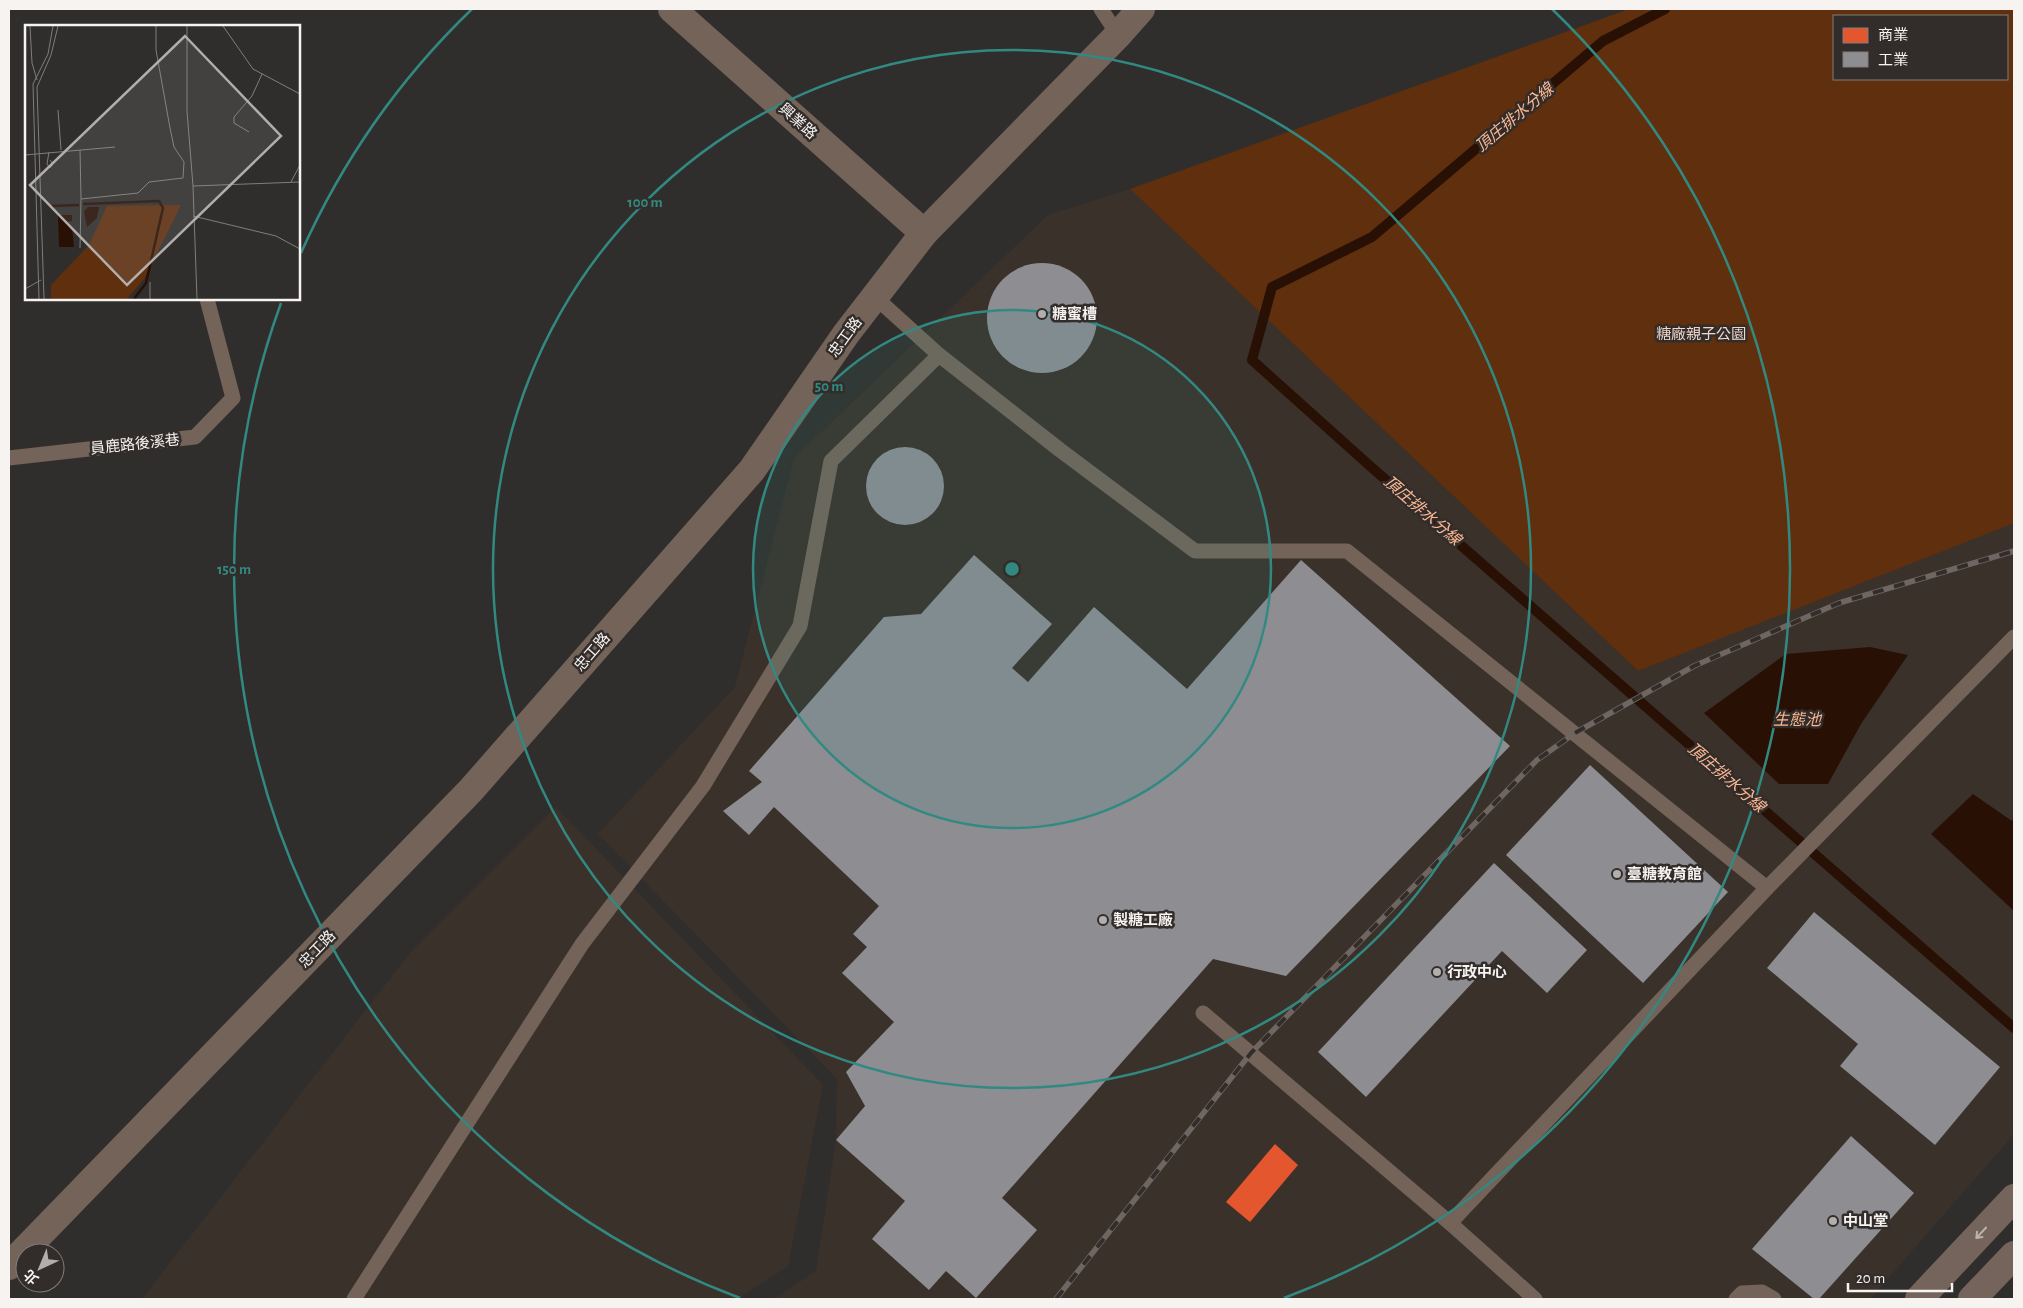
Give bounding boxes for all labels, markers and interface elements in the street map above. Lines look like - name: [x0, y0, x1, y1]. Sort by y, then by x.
- legend: [1833, 15, 2008, 80]
- inset map: [25, 25, 300, 300]
- text: 商業: [1878, 27, 1908, 43]
- text: 工業: [1878, 52, 1908, 68]
- water label: 頂庄排水分線: [1472, 79, 1558, 155]
- street label: 興業路: [776, 100, 820, 142]
- text: 100 m: [627, 195, 663, 210]
- place label: 糖蜜槽: [1052, 305, 1097, 322]
- marker: 糖蜜槽: [1036, 308, 1048, 320]
- street label: 忠工路: [825, 314, 865, 360]
- park label: 糖廠親子公園: [1656, 325, 1746, 342]
- text: 50 m: [815, 379, 843, 394]
- street label: 員鹿路後溪巷: [89, 431, 181, 457]
- water label: 頂庄排水分線: [1381, 472, 1466, 550]
- centre of rings: [1003, 560, 1021, 578]
- text: 150 m: [217, 562, 251, 577]
- street label: 忠工路: [571, 630, 613, 674]
- water label: 生態池: [1773, 711, 1823, 728]
- water label: 頂庄排水分線: [1685, 739, 1770, 817]
- place label: 臺糖教育館: [1627, 865, 1702, 882]
- marker: 臺糖教育館: [1611, 868, 1623, 880]
- place label: 製糖工廠: [1113, 911, 1173, 928]
- marker: 製糖工廠: [1097, 914, 1109, 926]
- street label: 忠工路: [296, 927, 338, 971]
- place label: 行政中心: [1447, 964, 1507, 980]
- marker: 行政中心: [1431, 966, 1443, 978]
- place label: 中山堂: [1843, 1213, 1888, 1229]
- marker: 中山堂: [1827, 1215, 1839, 1227]
- one-way arrow: [1975, 1227, 1987, 1240]
- north arrow: [15, 1243, 65, 1293]
- scale bar: [1848, 1260, 1952, 1292]
- text: 北: [21, 1267, 42, 1287]
- text: 20 m: [1856, 1271, 1885, 1286]

